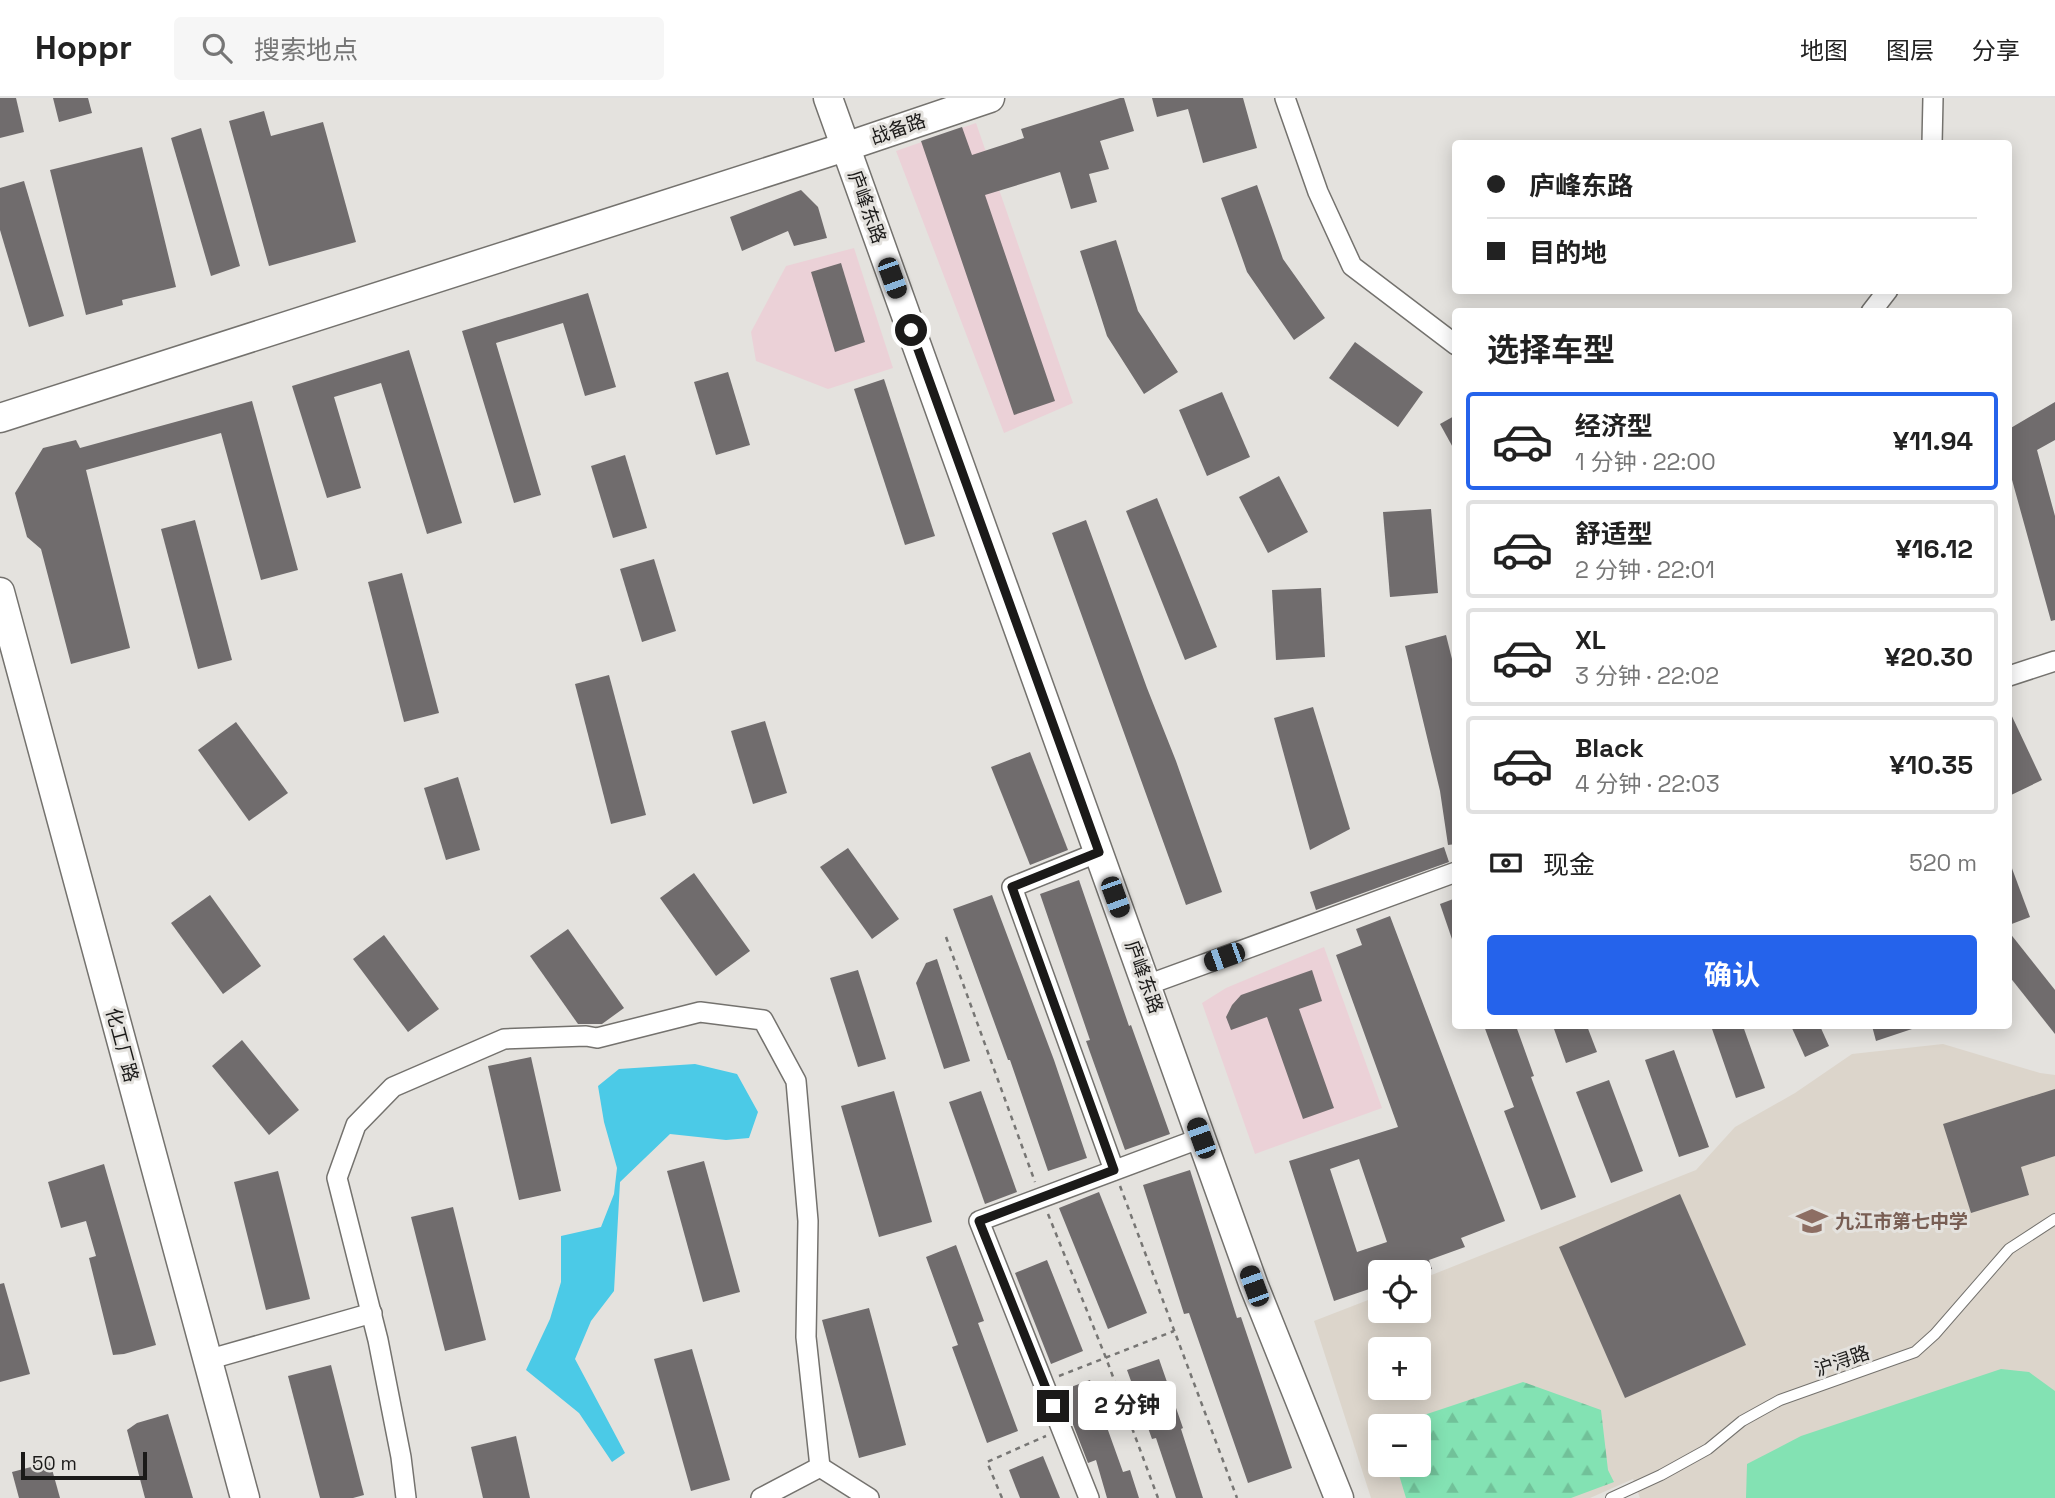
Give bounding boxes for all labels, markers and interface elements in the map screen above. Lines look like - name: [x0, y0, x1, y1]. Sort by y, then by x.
- search box: [174, 17, 664, 80]
- text: Hoppr: [35, 27, 132, 69]
- icon: search: [198, 29, 236, 67]
- text: 搜索地点: [254, 33, 358, 67]
- text: 地图: [1800, 35, 1848, 66]
- text: 图层: [1886, 35, 1934, 66]
- text: 分享: [1972, 35, 2020, 66]
- street label: 战备路: [867, 108, 929, 150]
- street label: 庐峰东路: [842, 167, 892, 247]
- text: 庐峰东路: [1529, 169, 1633, 203]
- text: 目的地: [1529, 236, 1607, 270]
- car: [875, 255, 910, 301]
- route start: [895, 314, 927, 346]
- text: 选择车型: [1487, 330, 1615, 370]
- text: 经济型: [1575, 409, 1653, 443]
- icon: car: [1491, 410, 1554, 473]
- text: ¥11.94: [1893, 424, 1973, 458]
- text: 1 分钟 · 22:00: [1575, 447, 1716, 477]
- text: 舒适型: [1575, 517, 1653, 551]
- icon: car: [1491, 518, 1554, 581]
- text: ¥16.12: [1896, 532, 1973, 566]
- text: 2 分钟 · 22:01: [1575, 555, 1715, 585]
- text: XL: [1575, 623, 1606, 657]
- icon: car: [1491, 626, 1554, 689]
- text: ¥20.30: [1884, 640, 1973, 674]
- text: 3 分钟 · 22:02: [1575, 661, 1719, 691]
- text: Black: [1575, 731, 1644, 765]
- icon: car: [1491, 734, 1554, 797]
- text: ¥10.35: [1889, 748, 1973, 782]
- text: 4 分钟 · 22:03: [1575, 769, 1720, 799]
- icon: cash: [1487, 844, 1525, 882]
- text: 现金: [1543, 848, 1595, 882]
- text: 520 m: [1909, 848, 1977, 878]
- car: [1098, 874, 1133, 920]
- button: 确认: [1487, 935, 1977, 1015]
- street label: 庐峰东路: [1119, 937, 1169, 1017]
- car: [1201, 940, 1248, 974]
- street label: 化工厂路: [100, 1005, 144, 1085]
- car: [1184, 1115, 1219, 1161]
- school or university icon: 九江市第七中学: [1795, 1204, 1829, 1238]
- place label: 九江市第七中学: [1835, 1209, 1968, 1234]
- map controls: [1368, 1260, 1431, 1477]
- button: locate: [1368, 1260, 1431, 1323]
- car: [1237, 1263, 1272, 1309]
- button: +: [1368, 1337, 1431, 1400]
- street label: 沪浔路: [1811, 1340, 1873, 1382]
- callout: 2 分钟: [1078, 1382, 1176, 1430]
- route end: [1037, 1390, 1069, 1422]
- text: 2 分钟: [1094, 1390, 1160, 1420]
- button: −: [1368, 1414, 1431, 1477]
- scale bar: [21, 1449, 147, 1481]
- text: 50 m: [32, 1451, 77, 1476]

